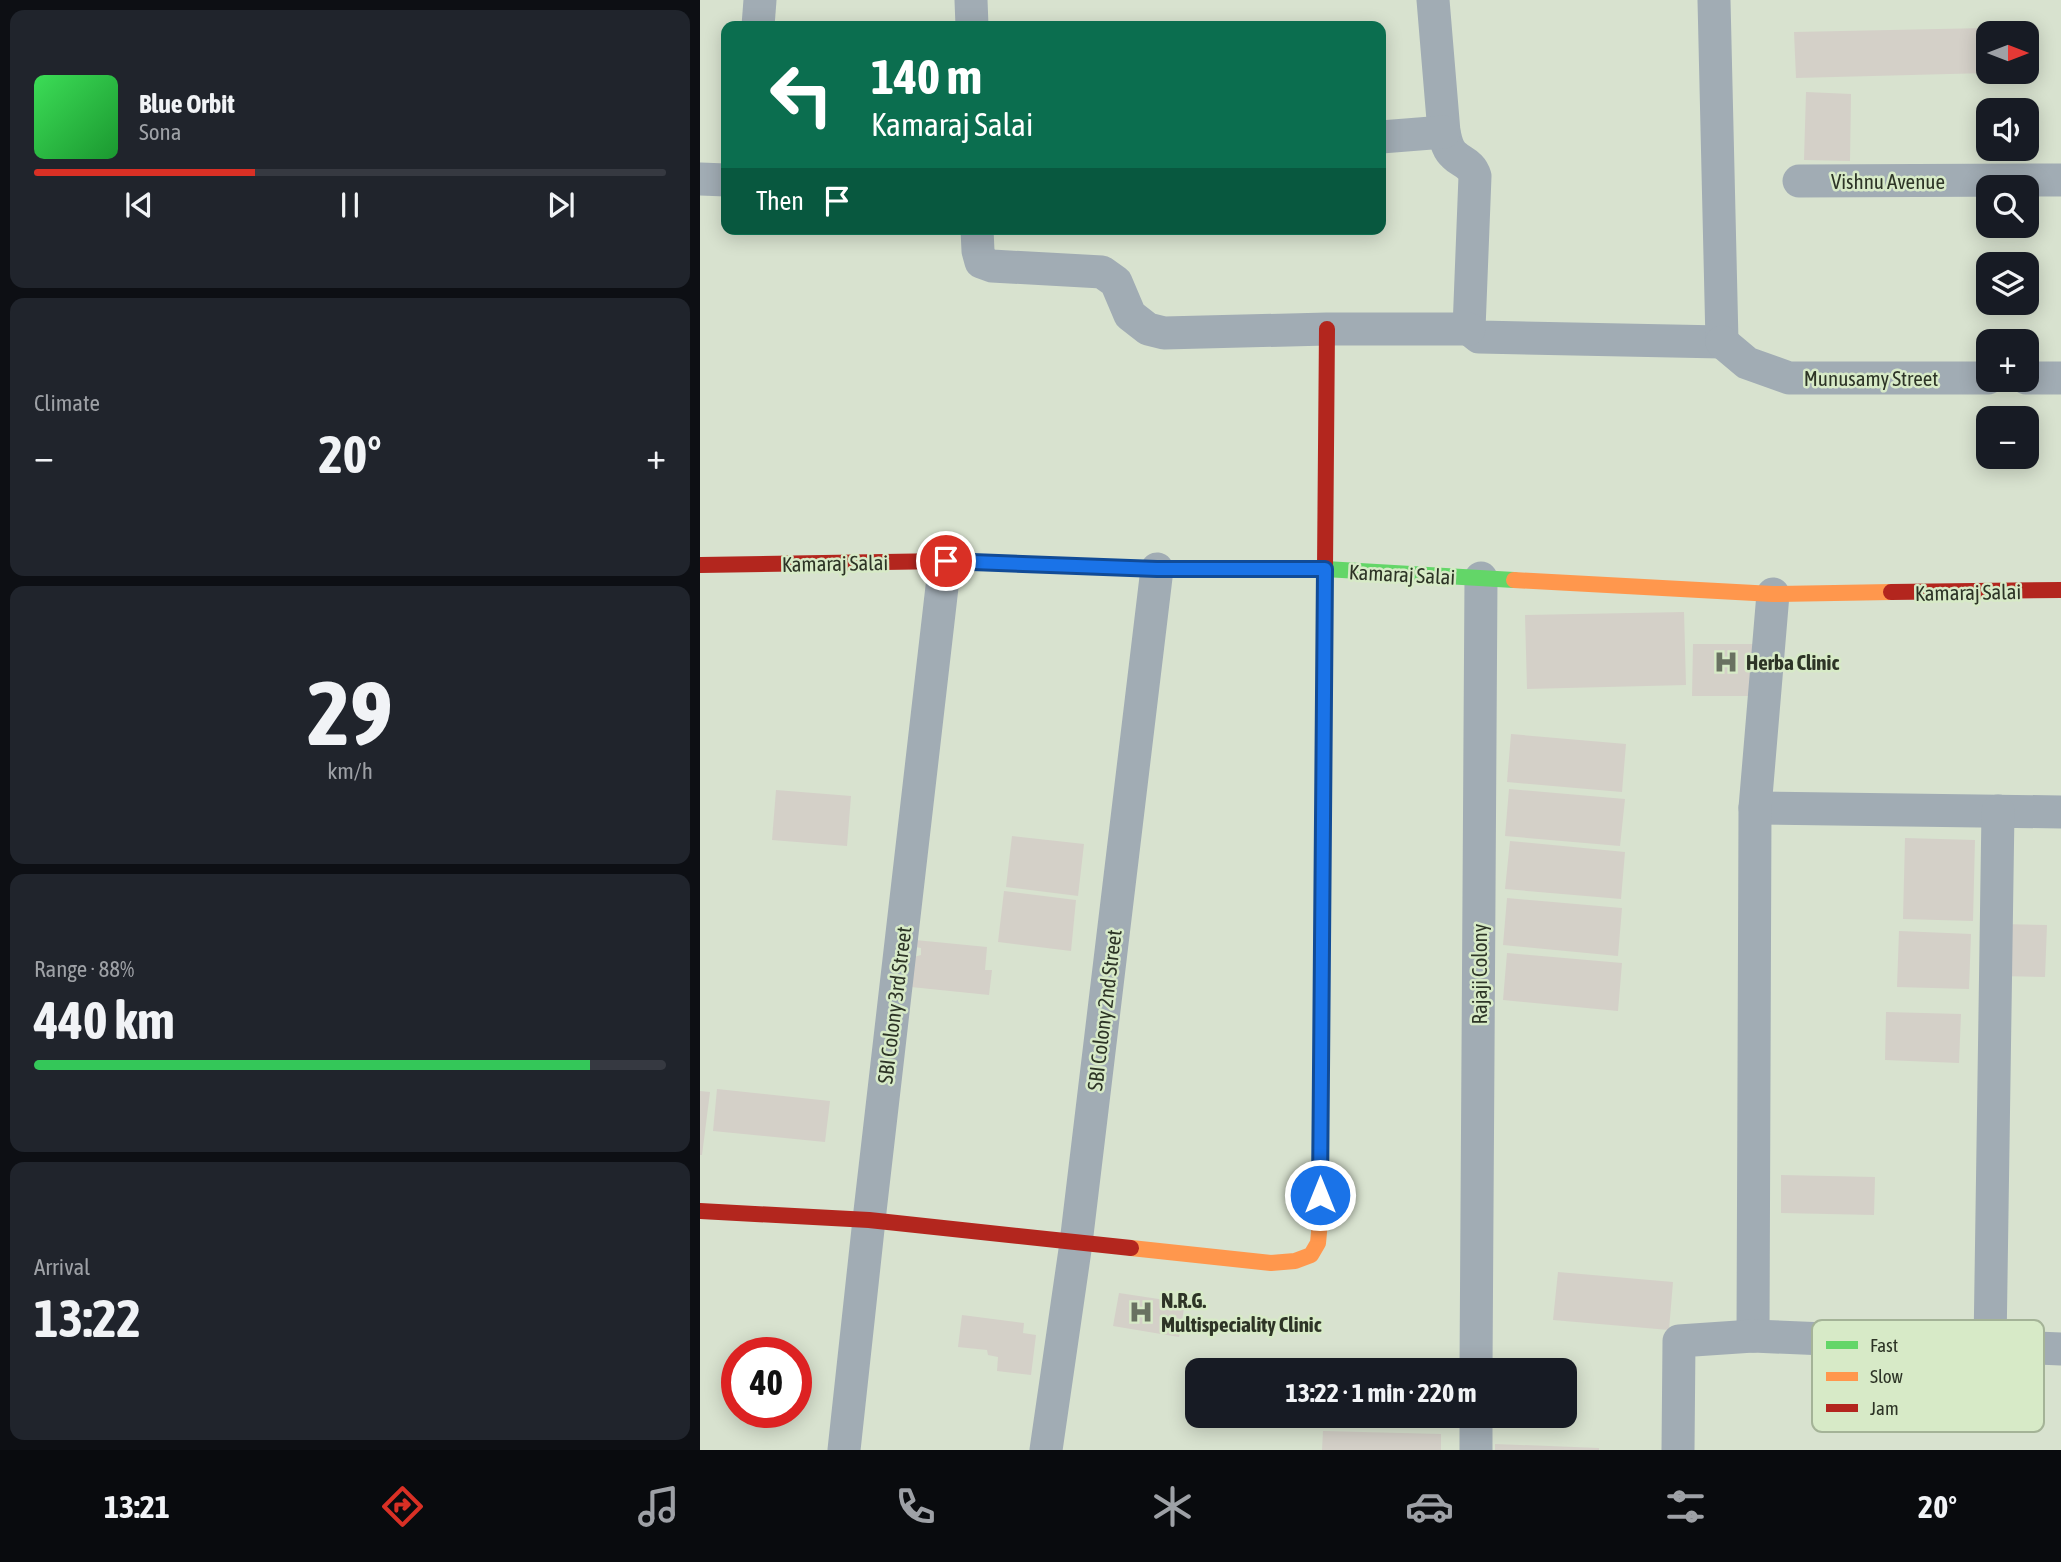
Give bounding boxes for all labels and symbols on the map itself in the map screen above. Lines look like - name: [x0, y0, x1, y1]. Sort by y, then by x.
- north arrow: [1976, 21, 2039, 84]
- street label: Vishnu Avenue: [1831, 169, 1945, 193]
- street label: Munusamy Street: [1804, 366, 1938, 390]
- pin: [916, 531, 976, 591]
- street label: Kamaraj Salai: [782, 550, 888, 576]
- street label: Kamaraj Salai: [1348, 559, 1456, 589]
- street label: Kamaraj Salai: [1915, 579, 2021, 605]
- hospital icon: Herba Clinic: [1712, 648, 1740, 676]
- place label: Herba Clinic: [1746, 650, 1839, 674]
- street label: Rajaji Colony: [1467, 923, 1491, 1024]
- street label: SBI Colony 3rd Street: [872, 925, 916, 1085]
- street label: SBI Colony 2nd Street: [1082, 928, 1126, 1092]
- position arrow: [1283, 1158, 1357, 1232]
- place label: N.R.G. Multispeciality Clinic: [1161, 1288, 1322, 1336]
- hospital icon: N.R.G. Multispeciality Clinic: [1127, 1298, 1155, 1326]
- legend: [1812, 1320, 2044, 1432]
- text: Fast: [1870, 1334, 1898, 1356]
- speed limit sign: 40: [721, 1337, 812, 1428]
- text: Slow: [1870, 1365, 1904, 1387]
- text: Jam: [1870, 1397, 1899, 1419]

